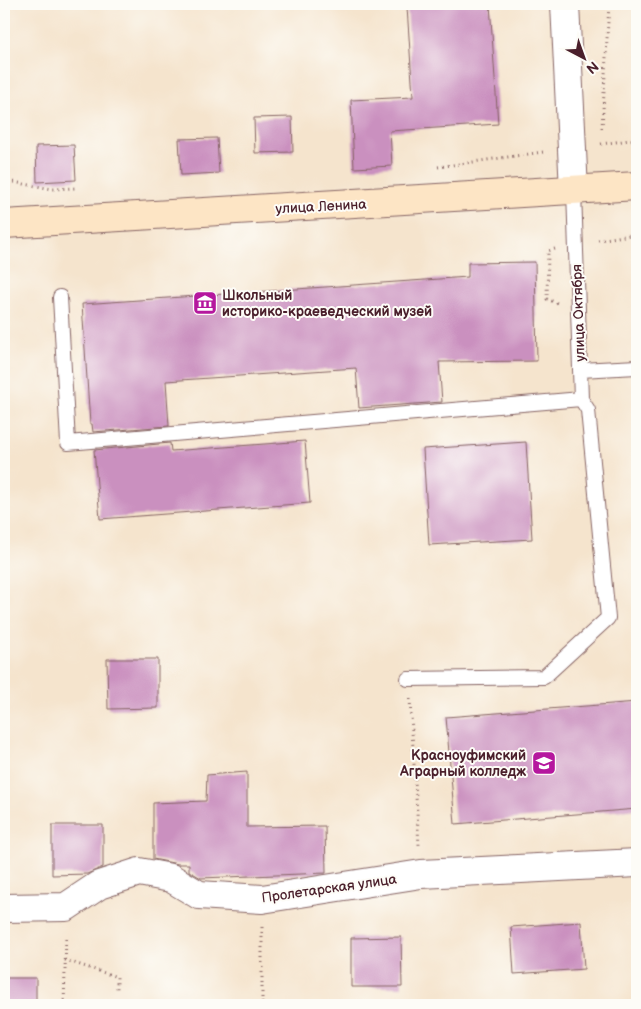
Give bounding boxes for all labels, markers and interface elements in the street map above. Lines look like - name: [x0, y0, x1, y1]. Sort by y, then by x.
- north arrow: [558, 32, 608, 82]
- text: N: [583, 58, 602, 77]
- street label: улица Ленина: [275, 196, 368, 217]
- street label: улица Октября: [568, 264, 589, 362]
- place label: Школьный историко-краеведческий музей: [222, 287, 432, 320]
- museum icon: Школьный историко-краеведческий музей: [192, 290, 218, 316]
- place label: Красноуфимский Аграрный колледж: [399, 747, 526, 780]
- school or university icon: Красноуфимский Аграрный колледж: [531, 750, 557, 776]
- street label: Пролетарская улица: [260, 870, 398, 906]

